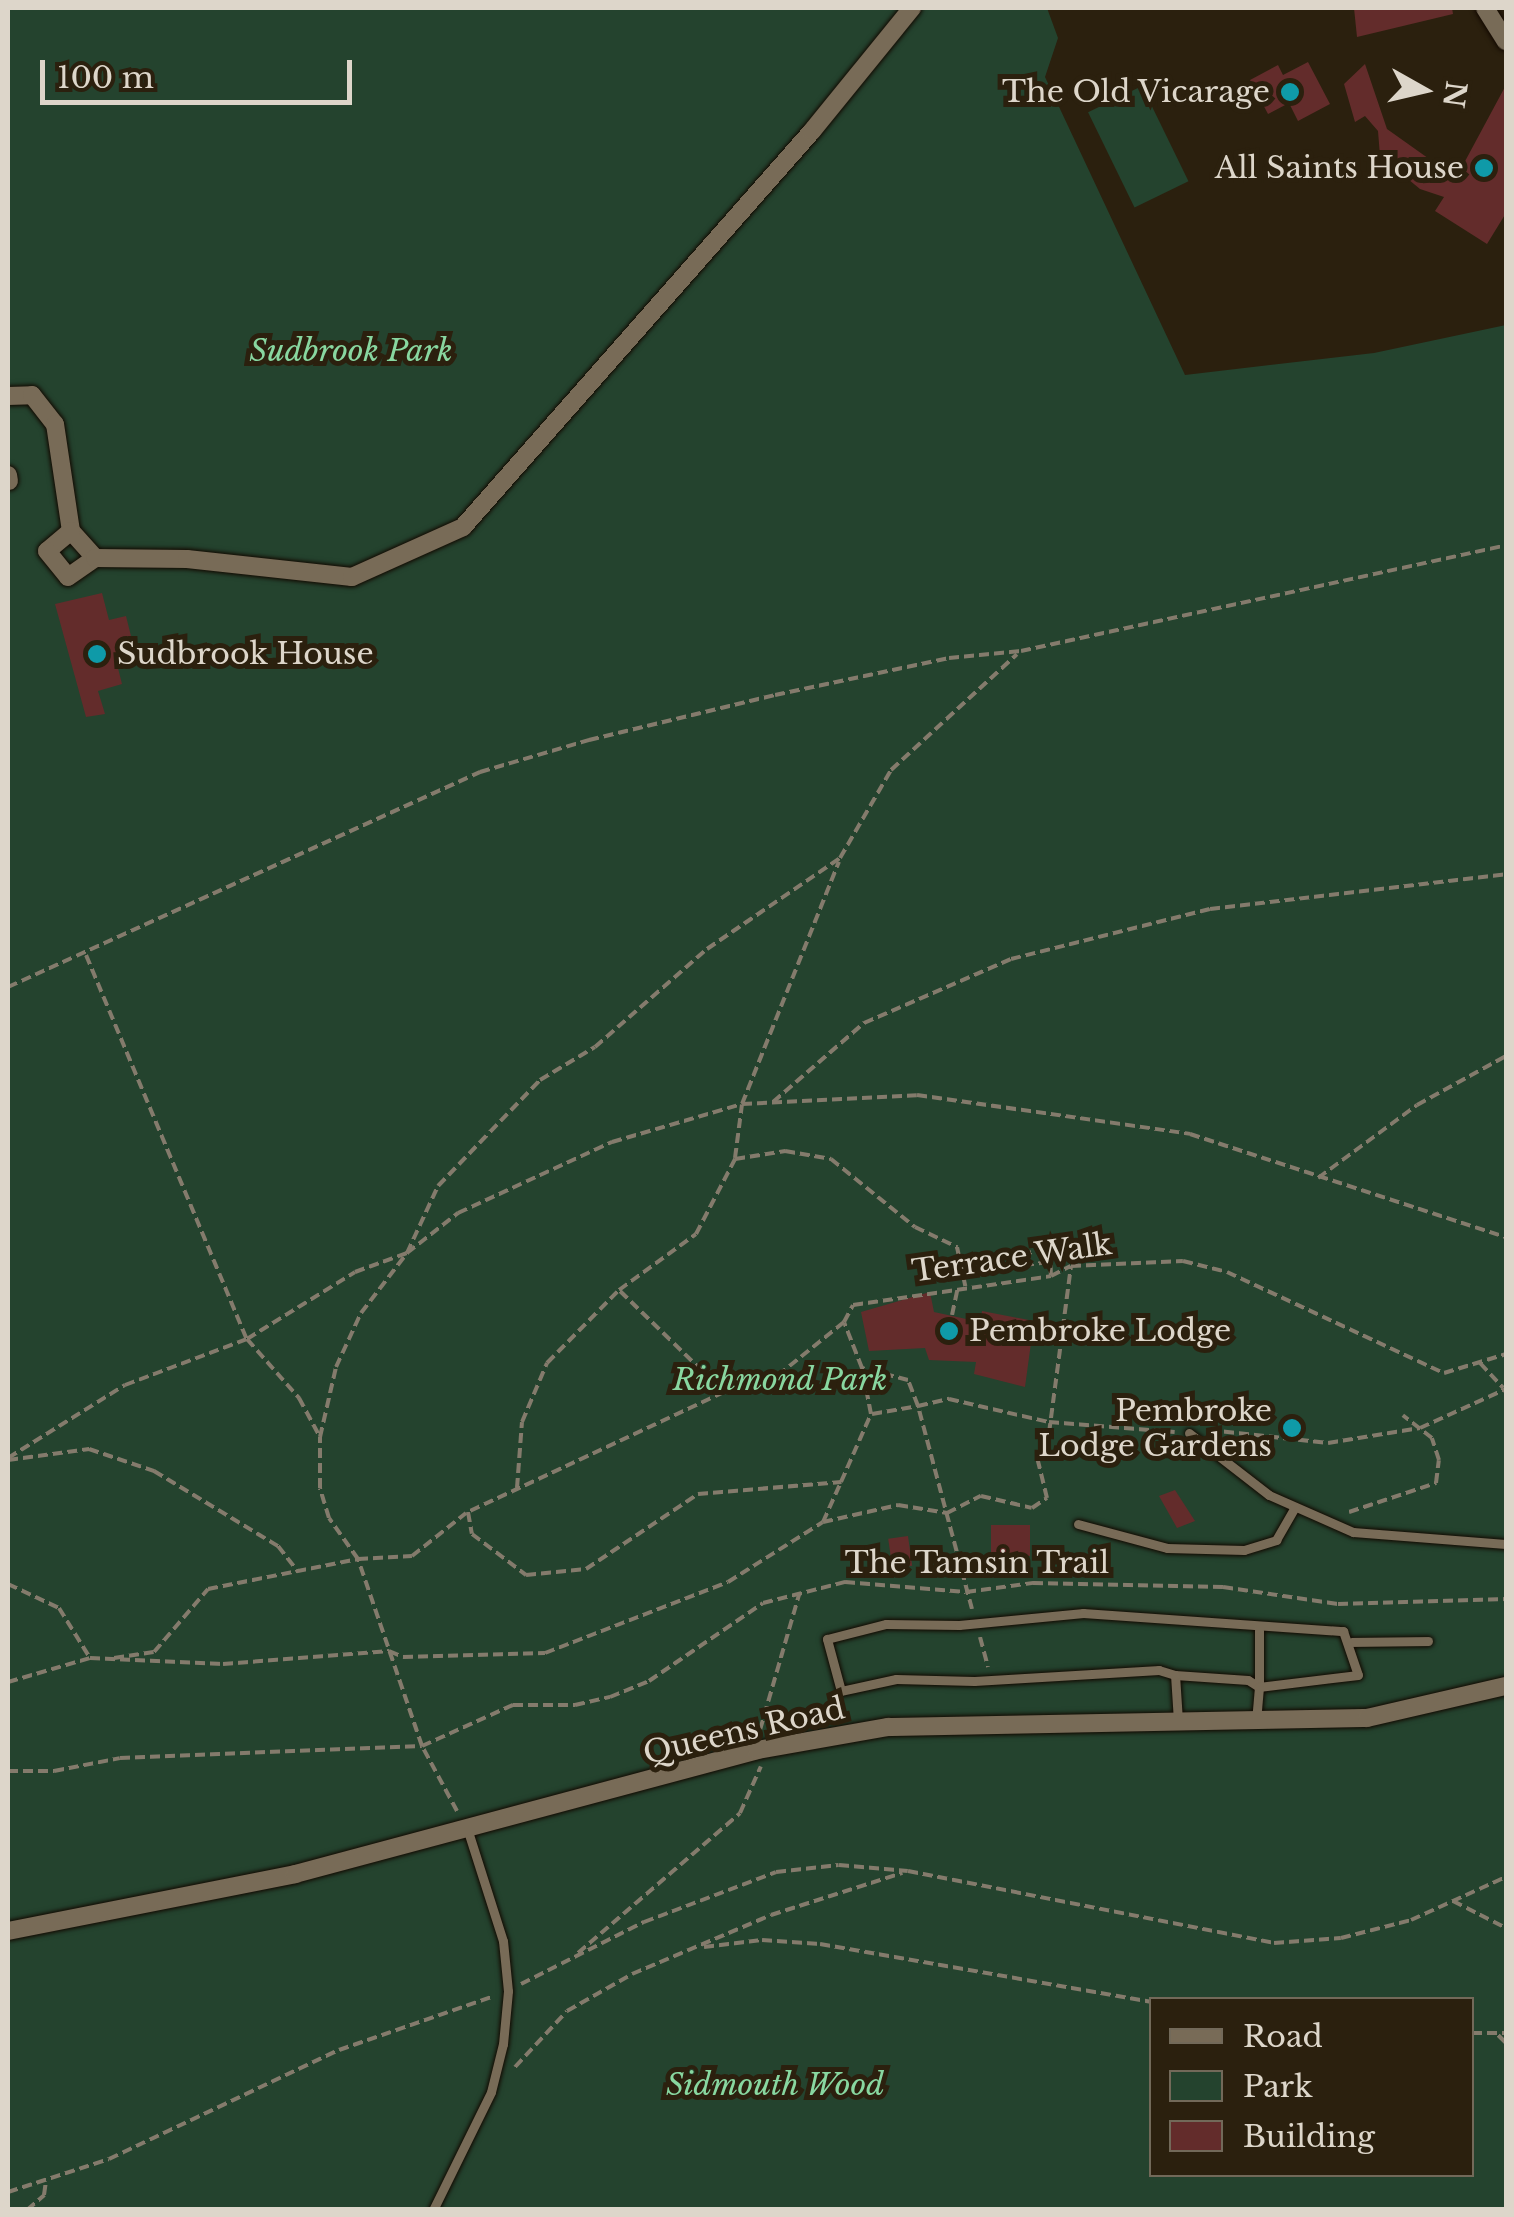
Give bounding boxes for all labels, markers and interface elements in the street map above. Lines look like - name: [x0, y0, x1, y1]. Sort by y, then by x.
- scale bar: [45, 40, 358, 102]
- north arrow: [1374, 40, 1474, 140]
- text: 100 m: [57, 59, 154, 96]
- place label: The Old Vicarage: [1001, 74, 1270, 110]
- text: N: [1435, 79, 1473, 110]
- marker: The Old Vicarage: [1279, 81, 1301, 103]
- place label: All Saints House: [1215, 150, 1464, 186]
- marker: All Saints House: [1473, 157, 1495, 179]
- park label: Sudbrook Park: [249, 333, 453, 369]
- place label: Sudbrook House: [117, 636, 374, 672]
- marker: Sudbrook House: [86, 643, 108, 665]
- street label: Terrace Walk: [909, 1226, 1115, 1290]
- place label: Pembroke Lodge: [969, 1313, 1231, 1349]
- marker: Pembroke Lodge: [938, 1320, 960, 1342]
- park label: Richmond Park: [672, 1362, 888, 1398]
- place label: Pembroke Lodge Gardens: [1038, 1393, 1272, 1464]
- marker: Pembroke Lodge Gardens: [1281, 1417, 1303, 1439]
- street label: The Tamsin Trail: [844, 1545, 1110, 1581]
- street label: Queens Road: [640, 1690, 848, 1772]
- legend: [1149, 1997, 1474, 2177]
- text: Road: [1243, 2018, 1323, 2055]
- park label: Sidmouth Wood: [665, 2067, 885, 2103]
- text: Park: [1243, 2068, 1313, 2105]
- text: Building: [1243, 2118, 1375, 2155]

